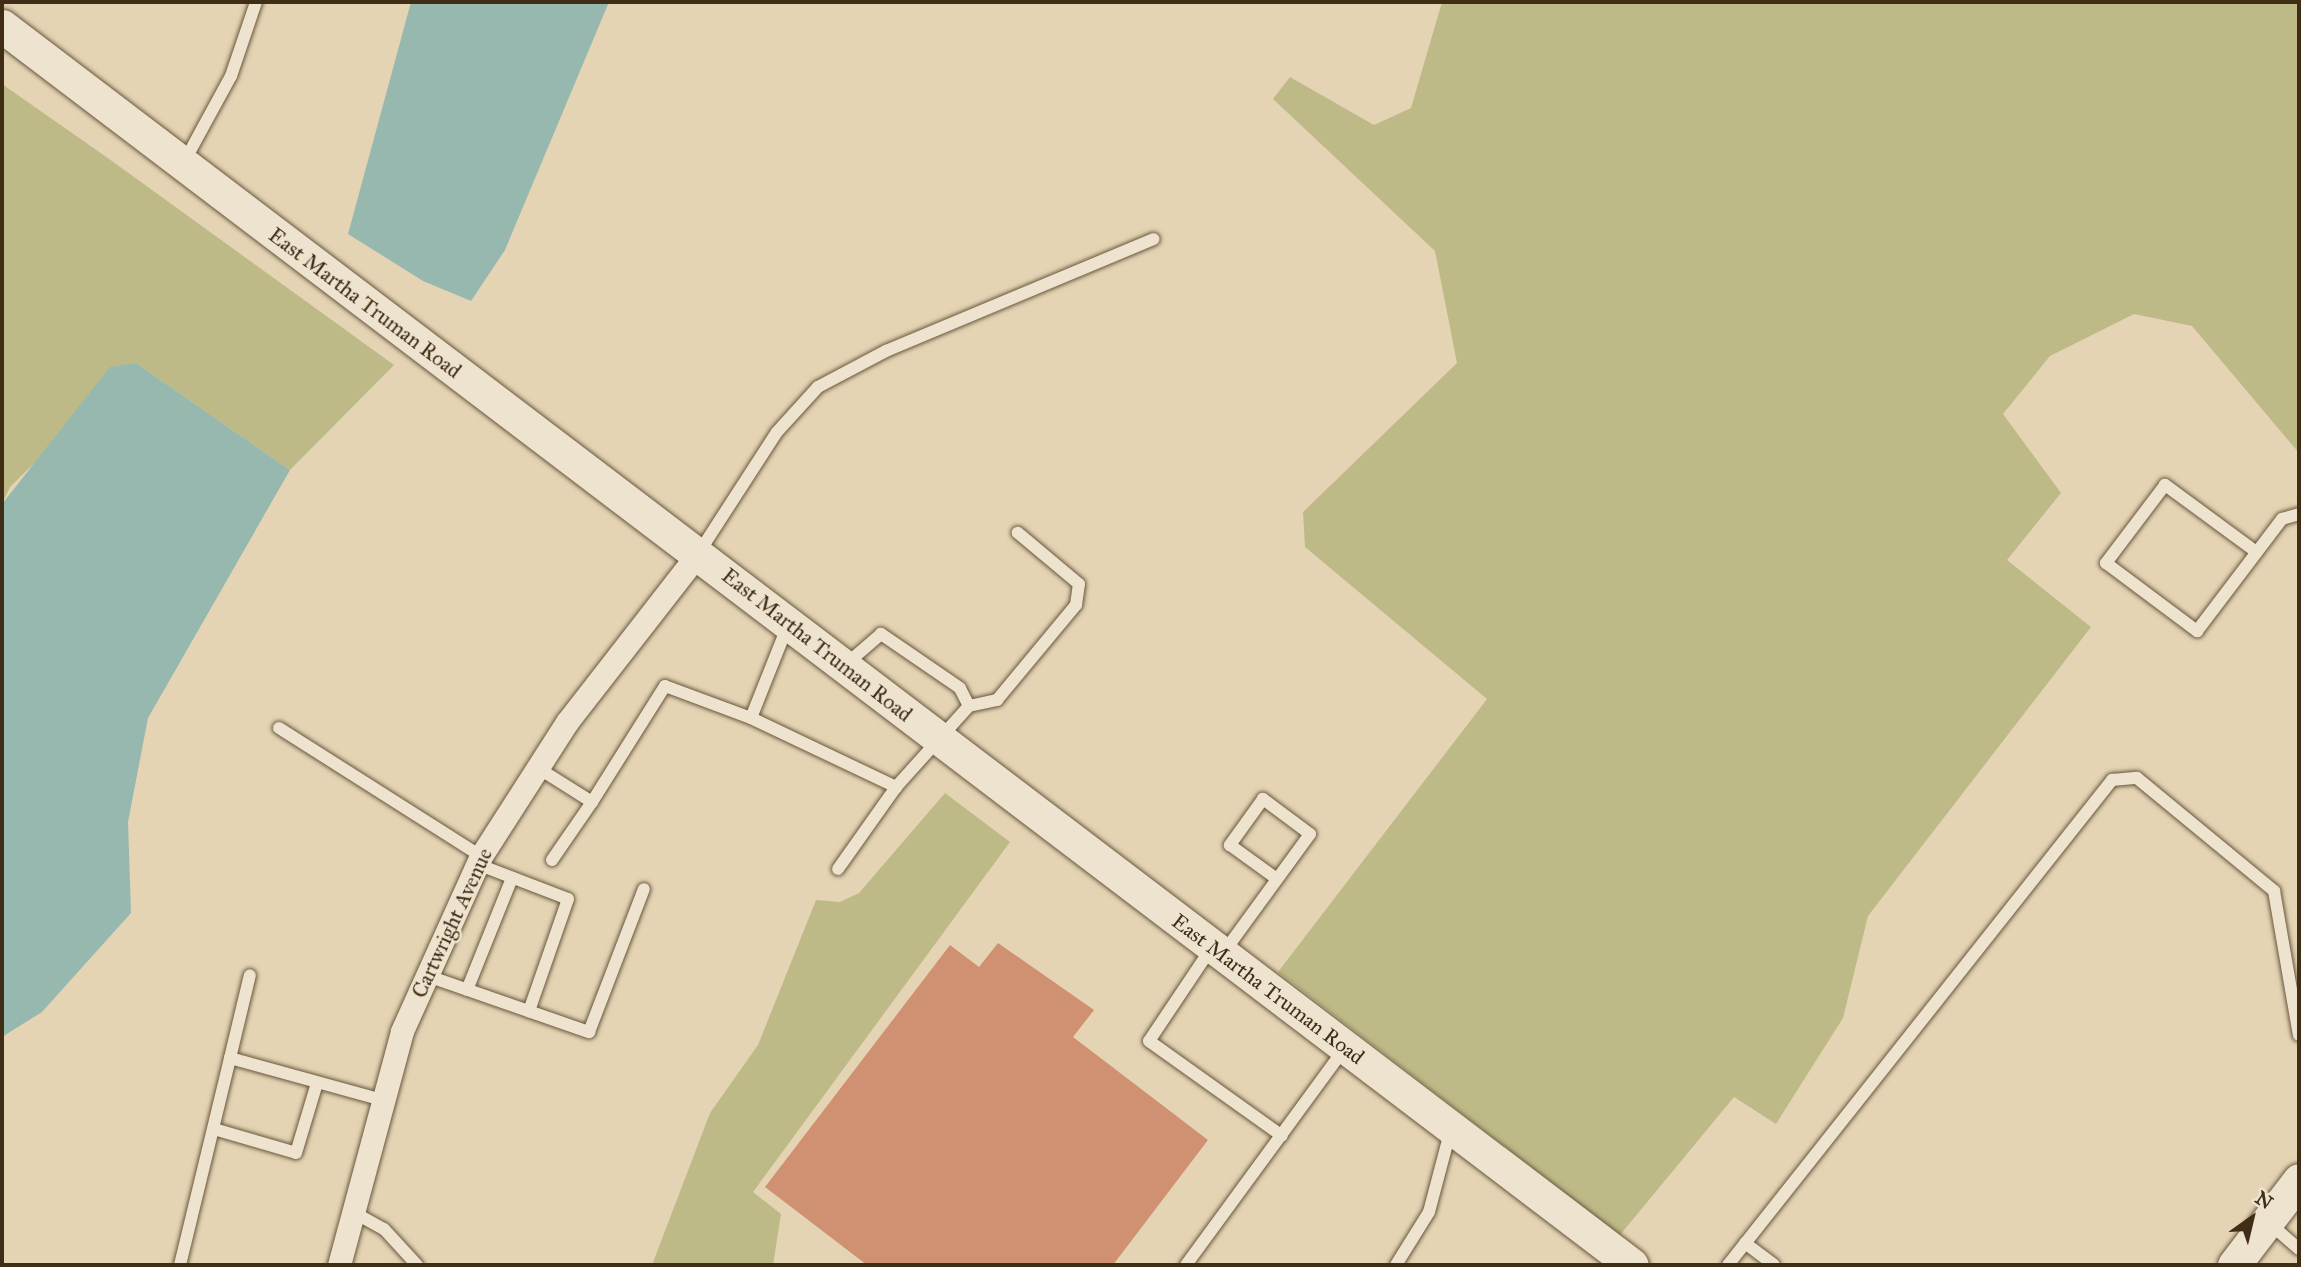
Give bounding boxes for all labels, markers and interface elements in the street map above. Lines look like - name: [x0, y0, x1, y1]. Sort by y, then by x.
- street label: East Martha Truman Road: [264, 222, 466, 384]
- street label: East Martha Truman Road: [717, 563, 917, 727]
- street label: Cartwright Avenue: [406, 844, 498, 1002]
- street label: East Martha Truman Road: [1167, 908, 1369, 1070]
- north arrow: [2217, 1183, 2287, 1253]
- text: N: [2251, 1186, 2277, 1214]

